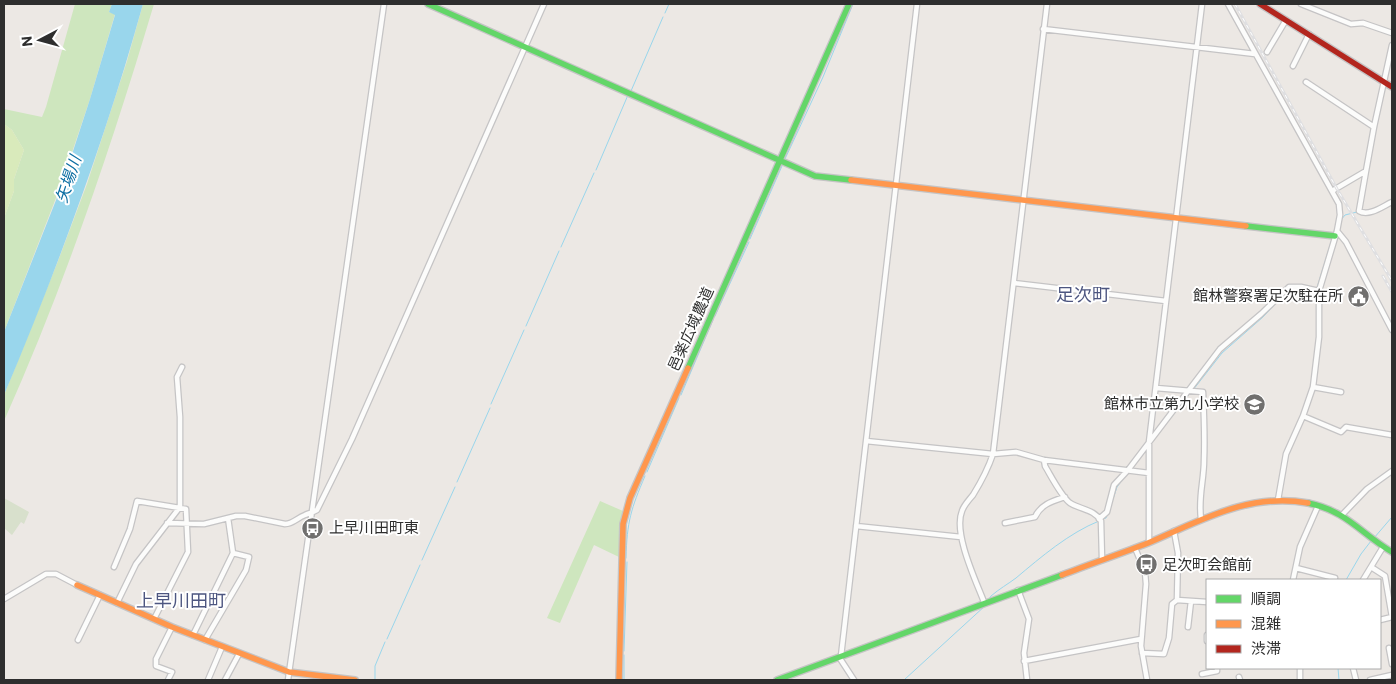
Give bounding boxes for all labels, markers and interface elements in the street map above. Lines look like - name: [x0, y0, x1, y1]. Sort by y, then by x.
- north arrow: [15, 15, 65, 65]
- text: N: [18, 35, 36, 48]
- water label: 矢場川: [51, 151, 85, 205]
- district label: 足次町: [1056, 283, 1110, 305]
- street label: 邑楽広域農道: [664, 284, 717, 373]
- public building icon: 館林警察署足次駐在所: [1347, 284, 1371, 308]
- place label: 館林警察署足次駐在所: [1193, 286, 1343, 304]
- school or university icon: 館林市立第九小学校: [1243, 392, 1267, 416]
- place label: 館林市立第九小学校: [1104, 394, 1239, 412]
- bus stop icon: 上早川田町東: [301, 516, 325, 540]
- place label: 上早川田町東: [329, 518, 419, 536]
- bus stop icon: 足次町会館前: [1134, 553, 1158, 577]
- place label: 足次町会館前: [1162, 555, 1252, 573]
- legend: [1206, 579, 1381, 669]
- district label: 上早川田町: [136, 589, 226, 611]
- text: 順調: [1251, 589, 1281, 607]
- text: 混雑: [1251, 614, 1281, 632]
- text: 渋滞: [1251, 639, 1281, 657]

